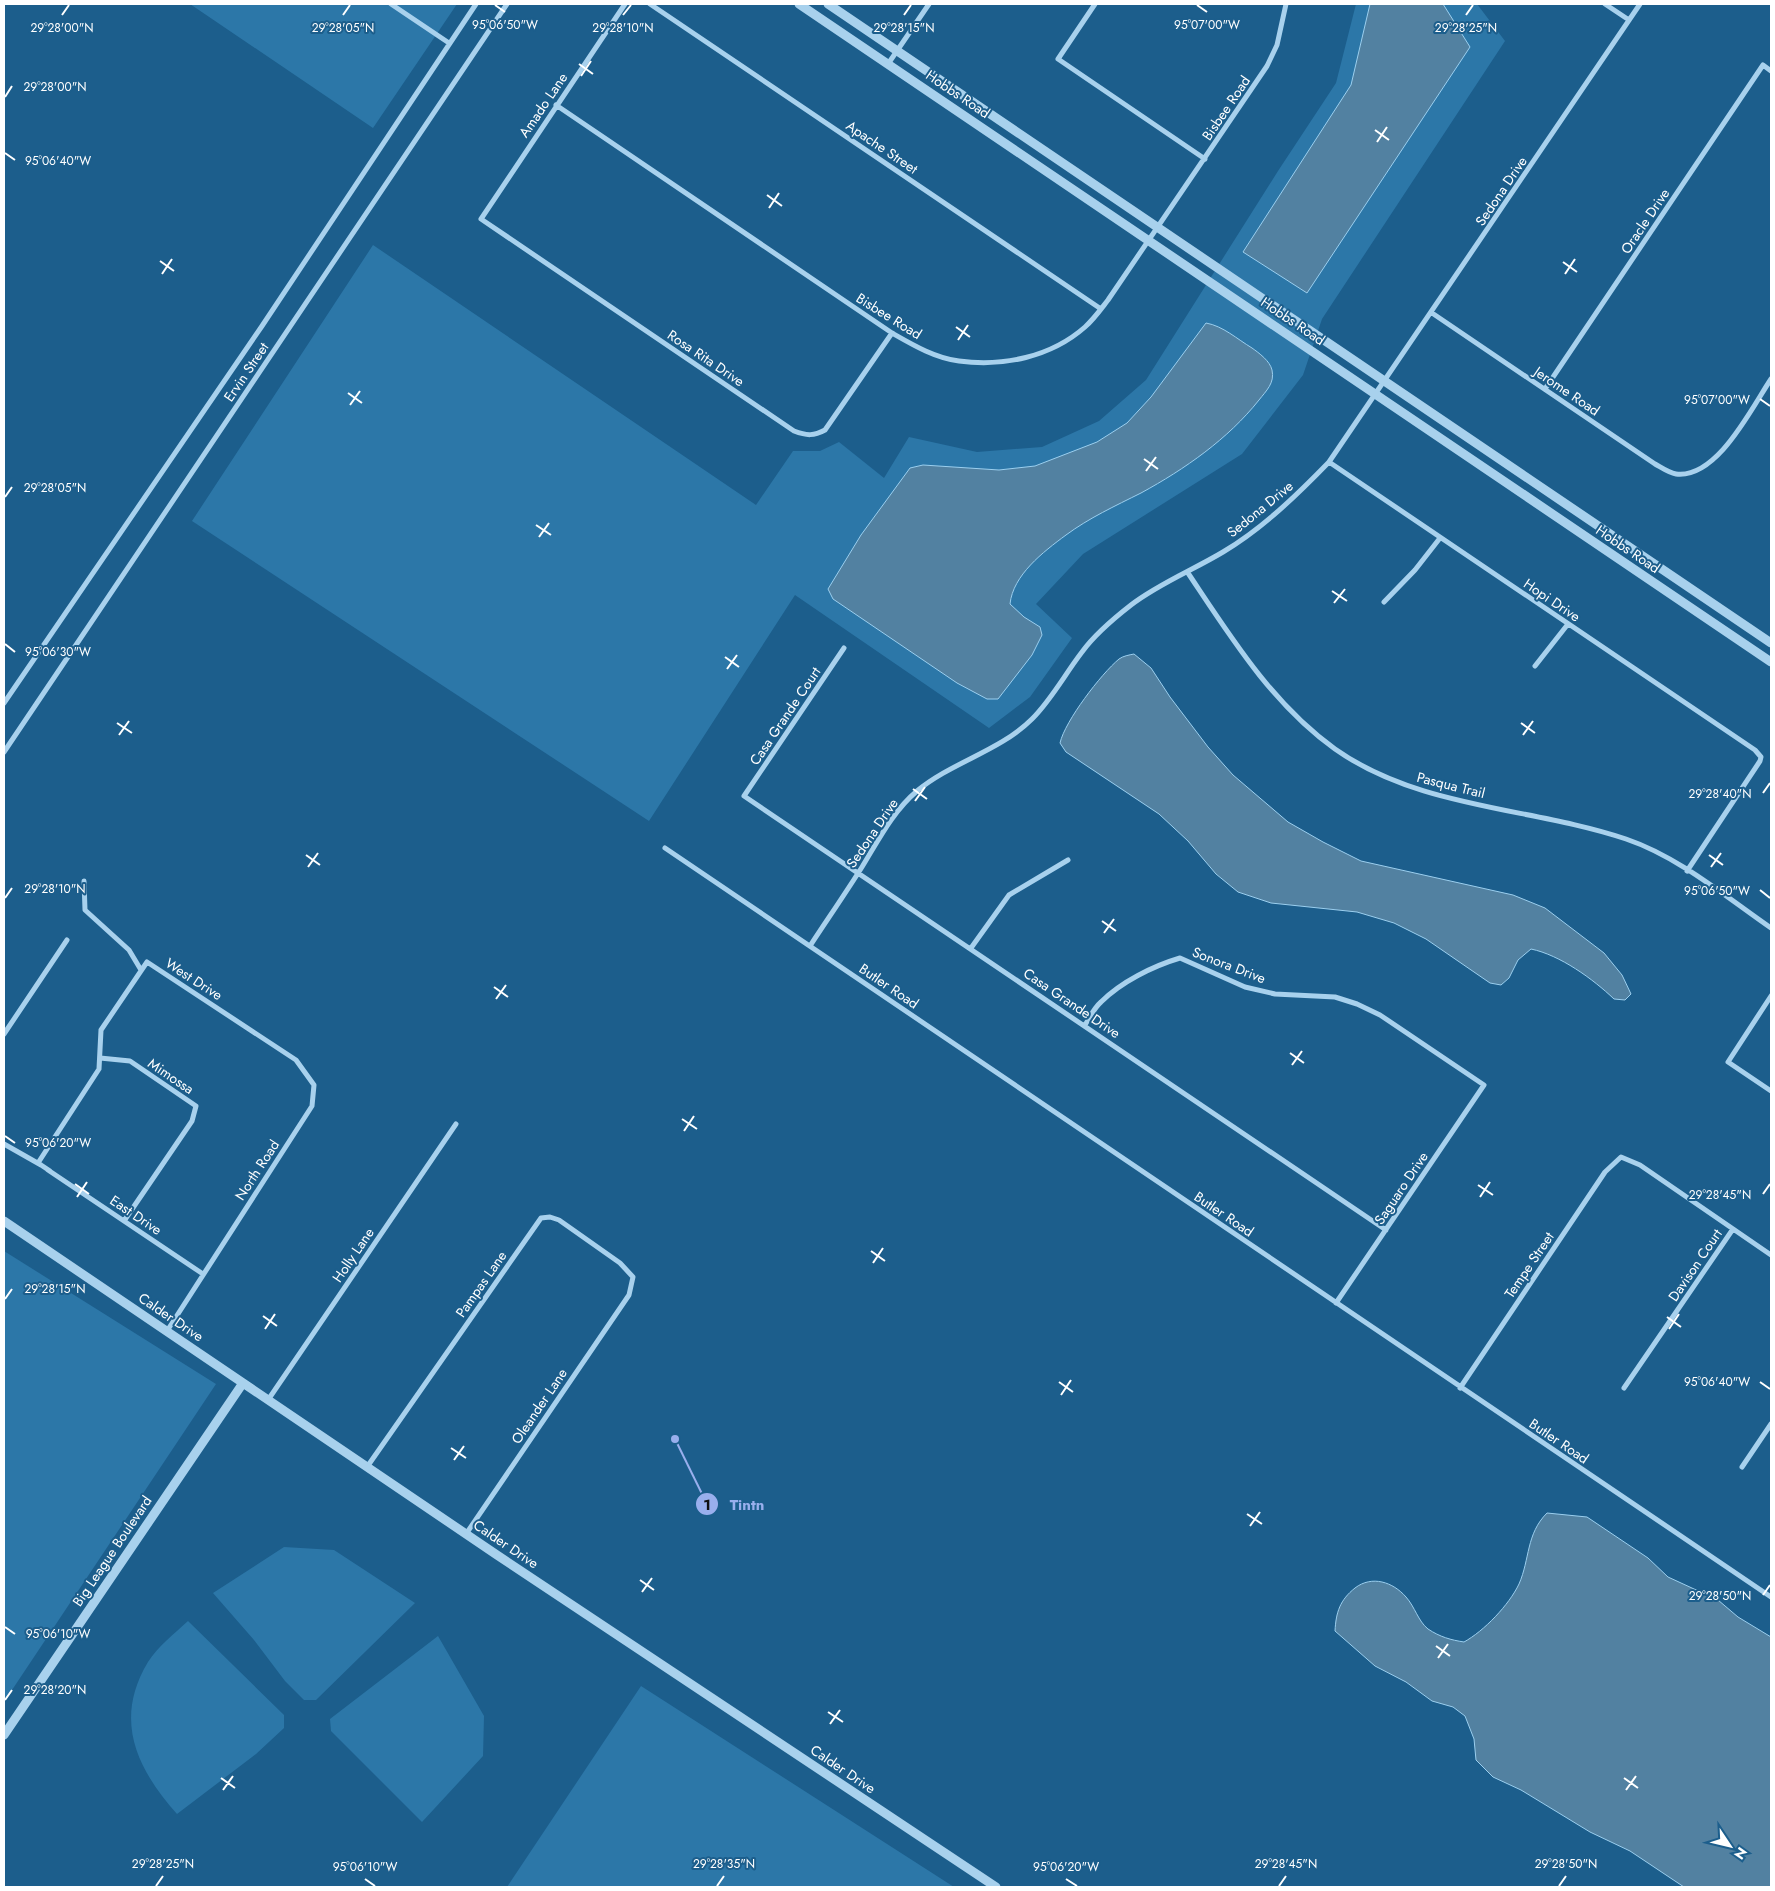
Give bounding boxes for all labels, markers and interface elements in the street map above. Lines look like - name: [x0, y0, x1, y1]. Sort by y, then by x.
- text: 95°06'50"W: [472, 16, 538, 34]
- text: 95°07'00"W: [1174, 16, 1240, 34]
- text: 29°28'00"N: [30, 19, 94, 37]
- text: 29°28'05"N: [312, 19, 374, 37]
- text: 29°28'10"N: [592, 19, 654, 37]
- text: 29°28'15"N: [874, 19, 934, 37]
- text: 29°28'25"N: [1435, 19, 1497, 37]
- street label: Hobbs Road: [922, 65, 994, 123]
- street label: Amado Lane: [514, 69, 572, 141]
- street label: Bisbee Road: [1197, 72, 1255, 144]
- text: 29°28'00"N: [23, 78, 87, 96]
- street label: Apache Street: [842, 116, 922, 179]
- text: 95°06'40"W: [25, 152, 91, 170]
- street label: Sedona Drive: [1470, 152, 1532, 230]
- street label: Oracle Drive: [1616, 184, 1674, 258]
- street label: Bisbee Road: [852, 288, 926, 344]
- street label: Hobbs Road: [1257, 292, 1329, 350]
- street label: Rosa Rita Drive: [664, 325, 748, 391]
- street label: Ervin Street: [219, 338, 274, 406]
- street label: Jerome Road: [1529, 361, 1604, 420]
- text: 95°07'00"W: [1684, 391, 1750, 409]
- street label: Sedona Drive: [1223, 476, 1297, 542]
- text: 29°28'05"N: [24, 479, 86, 497]
- street label: Hobbs Road: [1592, 520, 1664, 578]
- street label: Hopi Drive: [1520, 574, 1584, 626]
- text: 95°06'30"W: [25, 643, 91, 661]
- street label: Casa Grande Court: [745, 662, 826, 769]
- street label: Pasqua Trail: [1415, 767, 1487, 803]
- text: 29°28'40"N: [1689, 785, 1751, 803]
- street label: Sedona Drive: [841, 794, 903, 872]
- text: 29°28'10"N: [24, 880, 86, 898]
- text: 95°06'50"W: [1684, 882, 1750, 900]
- street label: Sonora Drive: [1189, 942, 1269, 988]
- street label: West Drive: [162, 953, 226, 1005]
- street label: Butler Road: [855, 959, 923, 1013]
- street label: Casa Grande Drive: [1020, 963, 1124, 1043]
- street label: Mimossa: [144, 1053, 198, 1099]
- text: 95°06'20"W: [25, 1134, 91, 1152]
- street label: North Road: [230, 1136, 284, 1204]
- street label: Saguaro Drive: [1369, 1148, 1433, 1228]
- text: 29°28'45"N: [1689, 1186, 1751, 1204]
- street label: Butler Road: [1190, 1187, 1258, 1241]
- street label: East Drive: [106, 1190, 166, 1240]
- street label: Holly Lane: [327, 1224, 379, 1286]
- street label: Davison Court: [1663, 1224, 1727, 1305]
- street label: Tempe Street: [1499, 1227, 1559, 1302]
- street label: Pampas Lane: [451, 1247, 511, 1321]
- text: 29°28'15"N: [25, 1280, 85, 1298]
- street label: Calder Drive: [134, 1288, 208, 1346]
- street label: Oleander Lane: [506, 1364, 572, 1448]
- text: 95°06'40"W: [1684, 1373, 1750, 1391]
- street label: Butler Road: [1525, 1414, 1593, 1468]
- callout: Tintn: [695, 1489, 774, 1519]
- street label: Big League Boulevard: [68, 1492, 156, 1610]
- text: 1: [703, 1494, 711, 1516]
- text: Tintn: [730, 1494, 764, 1516]
- street label: Calder Drive: [469, 1515, 543, 1573]
- text: 29°28'50"N: [1689, 1587, 1751, 1605]
- text: 95°06'10"W: [26, 1625, 90, 1643]
- text: 29°28'20"N: [24, 1681, 86, 1699]
- street label: Calder Drive: [806, 1740, 880, 1798]
- north arrow: [1705, 1821, 1755, 1871]
- text: N: [1729, 1843, 1752, 1864]
- text: 29°28'25"N: [132, 1855, 194, 1873]
- text: 29°28'35"N: [693, 1855, 755, 1873]
- text: 29°28'45"N: [1255, 1855, 1317, 1873]
- text: 29°28'50"N: [1535, 1855, 1597, 1873]
- text: 95°06'10"W: [333, 1858, 397, 1876]
- text: 95°06'20"W: [1033, 1858, 1099, 1876]

